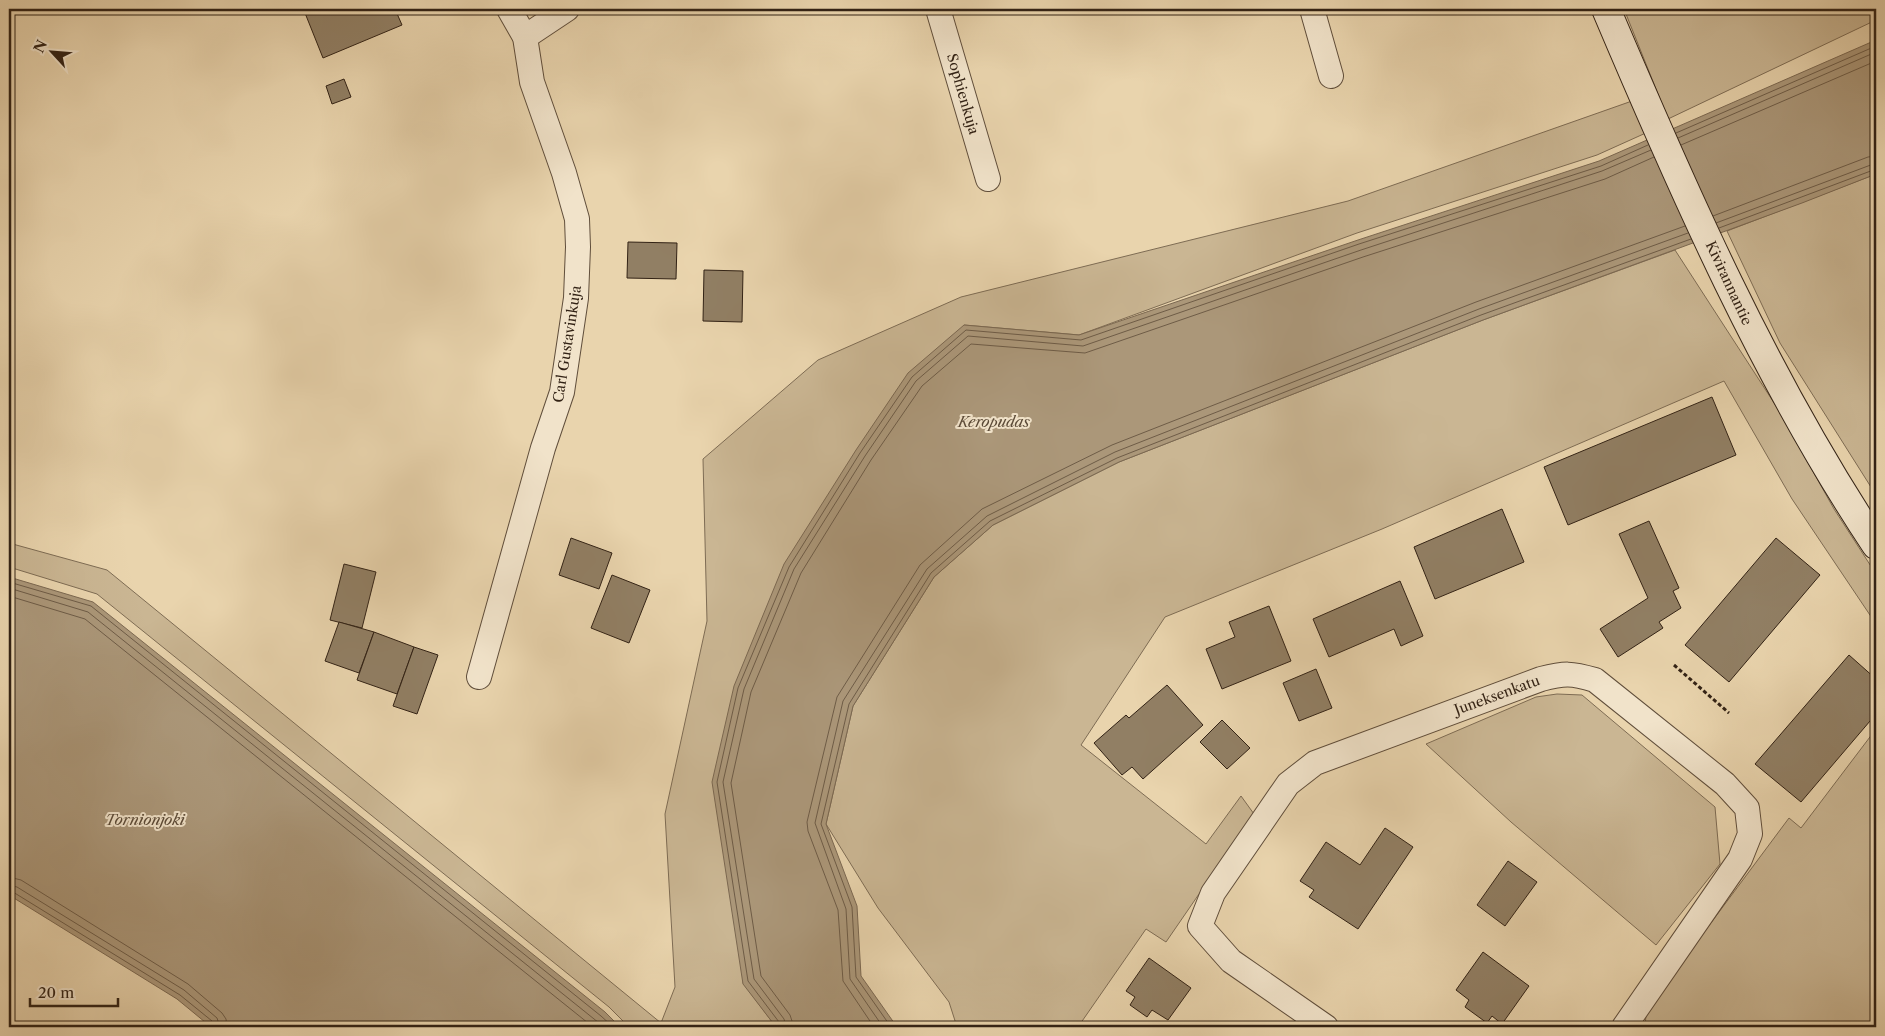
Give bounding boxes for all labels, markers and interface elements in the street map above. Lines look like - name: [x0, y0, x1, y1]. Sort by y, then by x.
- north arrow: [28, 28, 78, 78]
- text: N: [30, 37, 51, 56]
- street label: Sophienkuja: [943, 51, 983, 137]
- street label: Kivirannantie: [1702, 238, 1756, 328]
- street label: Carl Gustavinkuja: [549, 283, 585, 404]
- water label: Keropudas: [957, 412, 1030, 431]
- street label: Juneksenkatu: [1450, 671, 1543, 719]
- water label: Tornionjoki: [105, 810, 186, 829]
- scale bar: [30, 976, 118, 1008]
- text: 20 m: [38, 983, 74, 1002]

